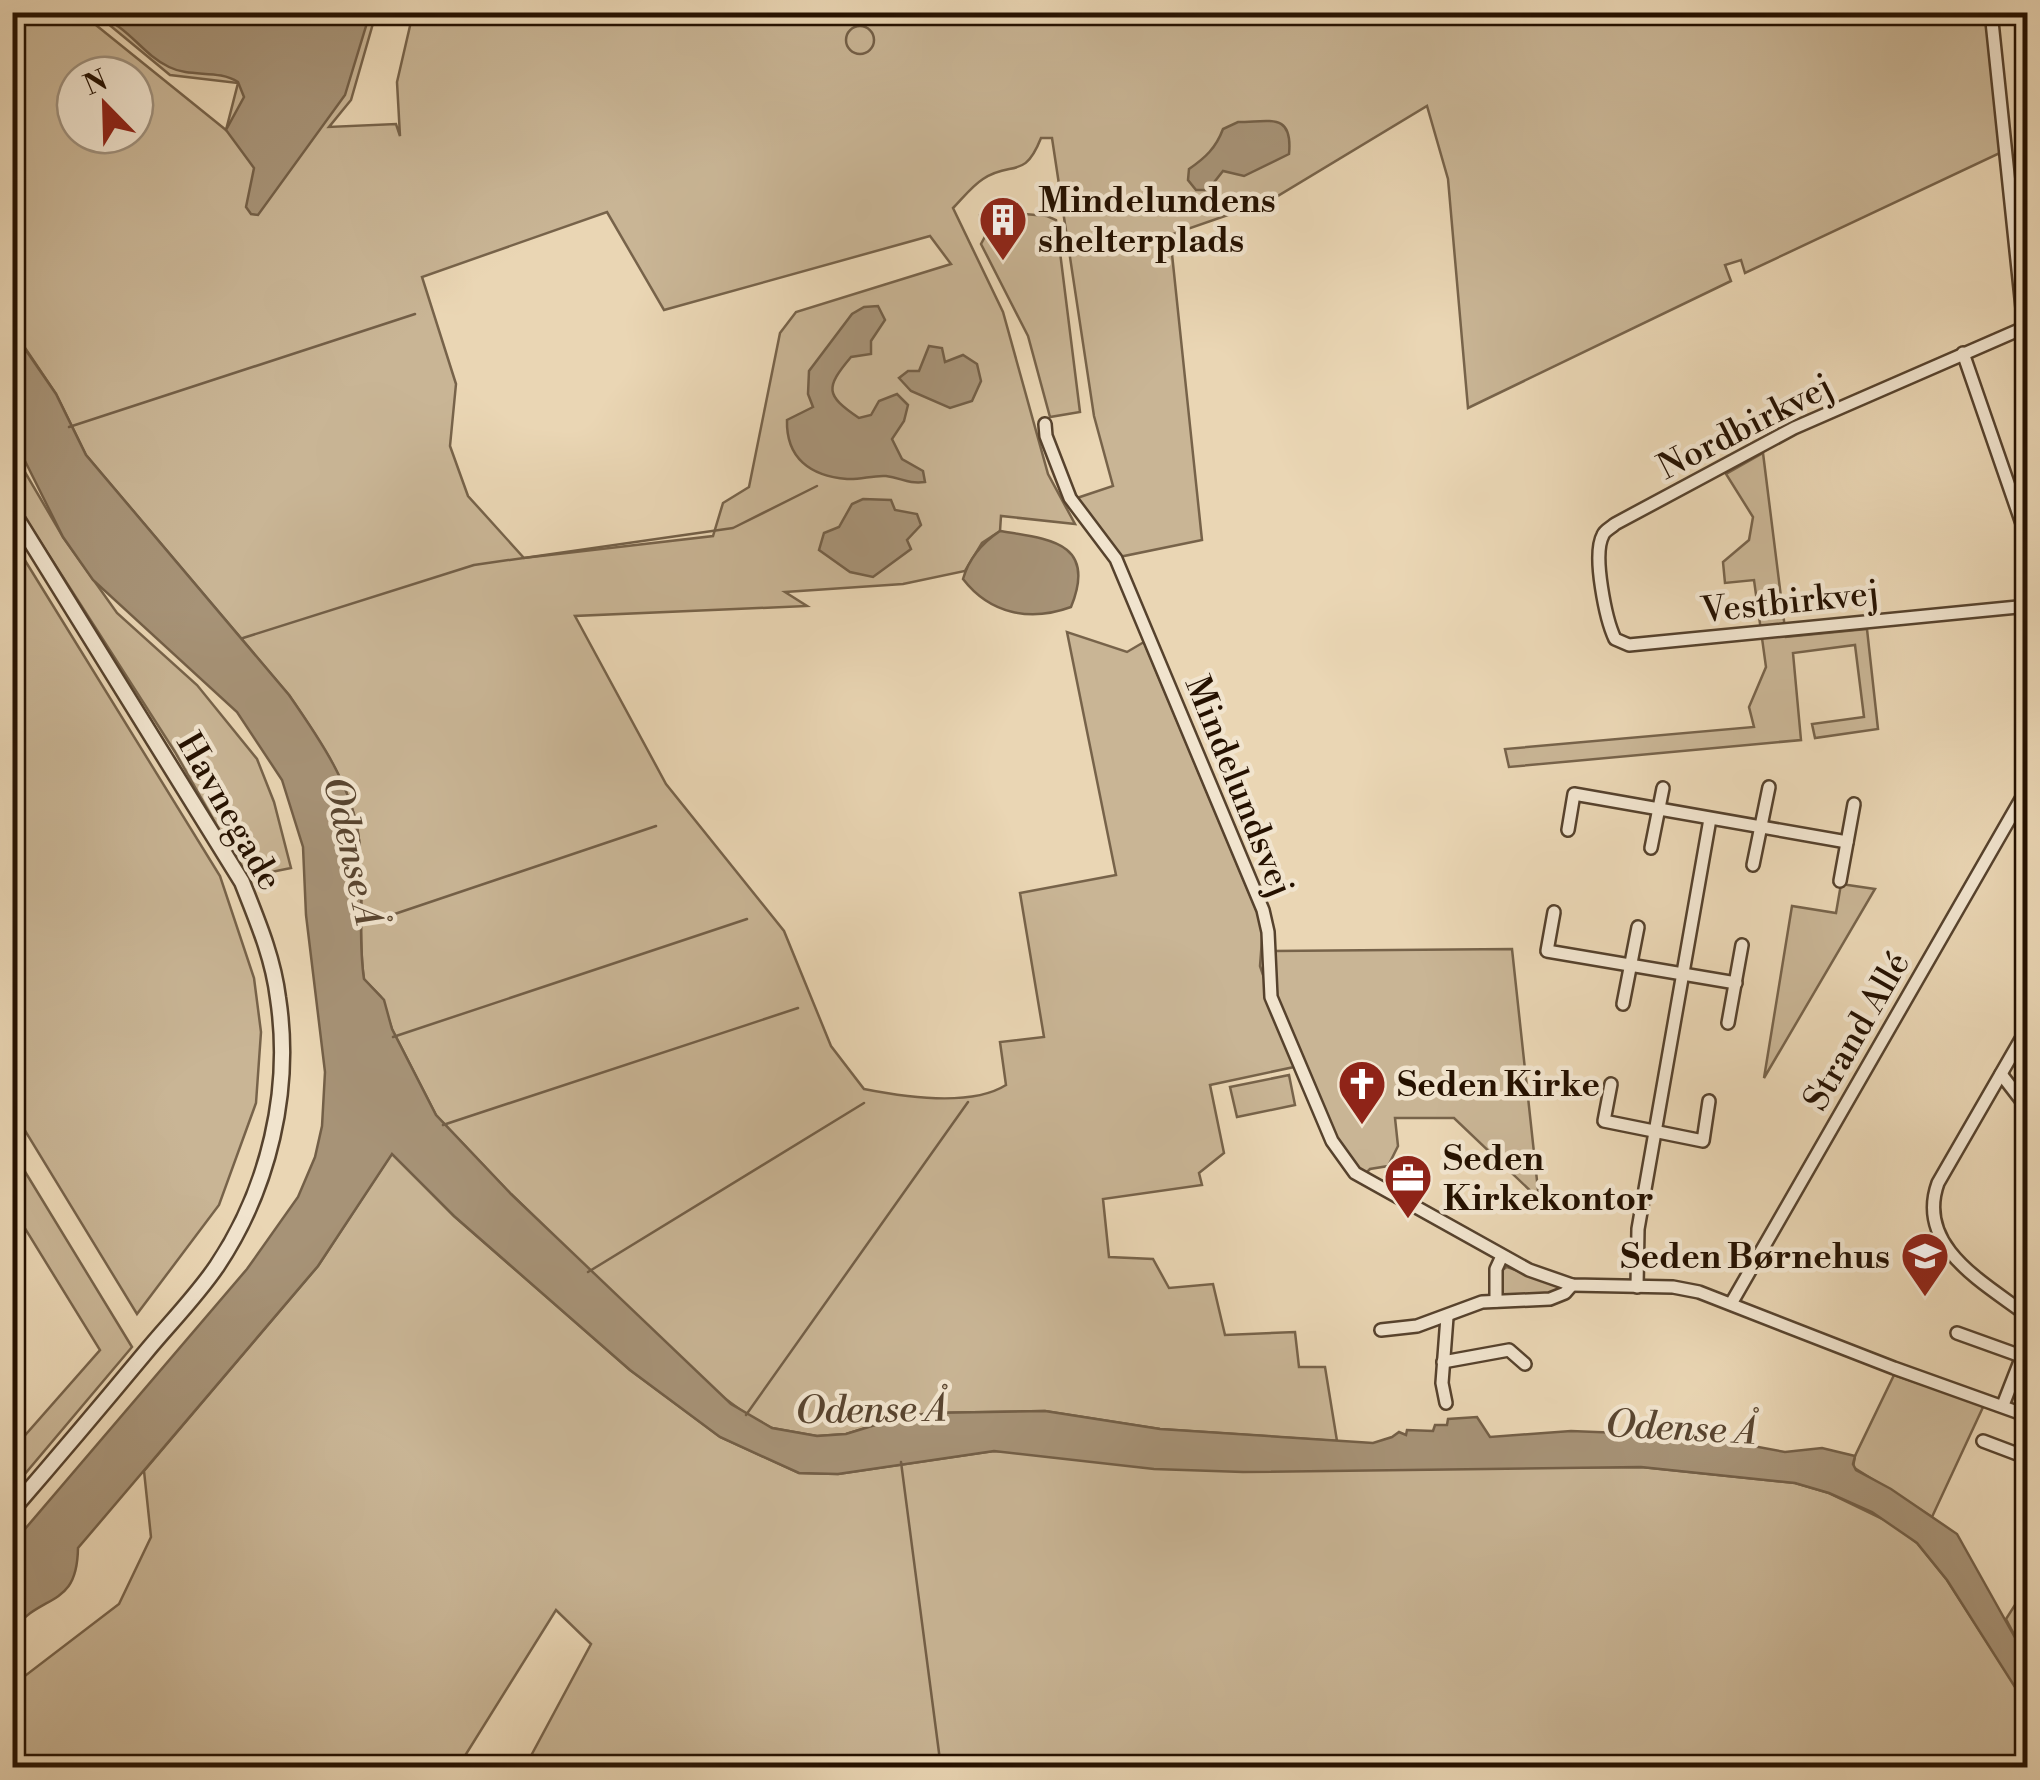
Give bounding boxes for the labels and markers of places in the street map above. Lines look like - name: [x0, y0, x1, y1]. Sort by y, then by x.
- place label: Mindelundens shelterplads: [1038, 180, 1276, 263]
- building icon: Mindelundens shelterplads: [977, 194, 1029, 262]
- church icon: Seden Kirke: [1336, 1058, 1388, 1126]
- place label: Seden Kirke: [1397, 1064, 1600, 1107]
- place label: Seden Kirkekontor: [1443, 1138, 1654, 1221]
- office icon: Seden Kirkekontor: [1382, 1152, 1434, 1220]
- school or university icon: Seden Børnehus: [1899, 1230, 1951, 1298]
- place label: Seden Børnehus: [1620, 1236, 1890, 1279]

